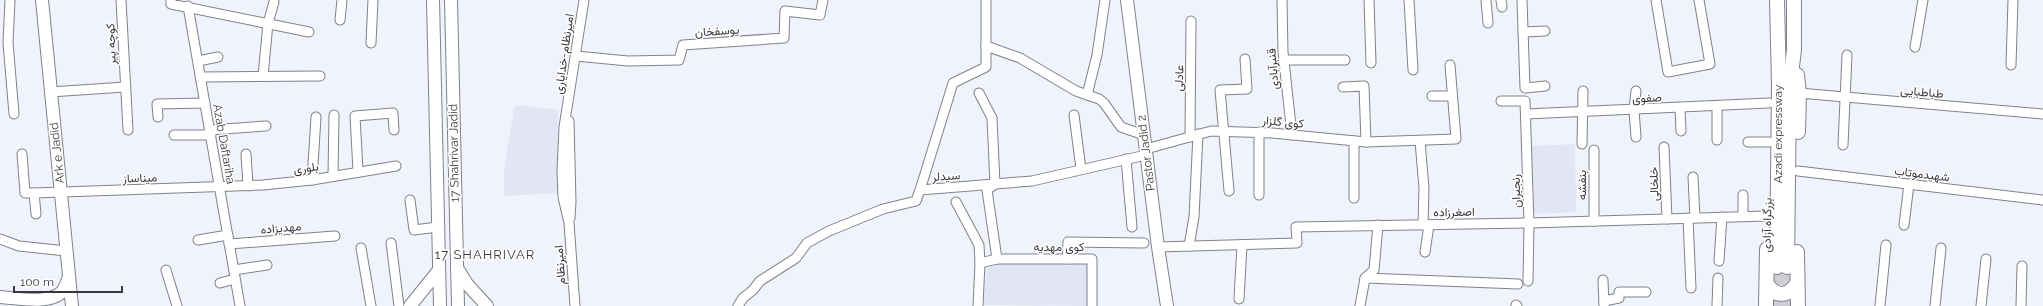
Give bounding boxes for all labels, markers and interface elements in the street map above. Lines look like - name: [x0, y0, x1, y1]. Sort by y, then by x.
- street label: امیرنظام-خدایاری: [551, 13, 578, 95]
- street label: یوسفخان: [694, 22, 740, 41]
- street label: کوچه پیر: [103, 23, 120, 66]
- street label: قنبرآبادی: [1264, 48, 1283, 90]
- street label: عادلی: [1171, 64, 1188, 92]
- street label: طباطبایی: [1900, 83, 1944, 102]
- street label: Azadi expressway: [1771, 84, 1785, 183]
- street label: صفوی: [1632, 90, 1662, 107]
- street label: Azab Daftariha: [210, 103, 238, 185]
- street label: 17 Shahrivar Jadid: [446, 104, 462, 202]
- street label: کوی گلزار: [1260, 113, 1305, 132]
- street label: Pastor Jadid 2: [1134, 114, 1158, 192]
- street label: Ark e Jadid: [47, 122, 67, 184]
- street label: بلوری: [293, 159, 320, 178]
- street label: شهیدموتاب: [1893, 164, 1950, 185]
- street label: خلخالی: [1646, 167, 1663, 201]
- street label: سیدلر: [930, 168, 961, 185]
- street label: میناساز: [121, 170, 158, 187]
- street label: بنفشه: [1575, 170, 1589, 200]
- street label: رنجبران: [1508, 174, 1525, 208]
- street label: بزرگراه آزادی: [1760, 198, 1775, 252]
- street label: اصغرزاده: [1433, 205, 1475, 220]
- street label: مهدیزاده: [260, 219, 302, 238]
- street label: کوی ‌‌‌مهدیه: [1034, 240, 1084, 255]
- street label: امیرنظام: [552, 245, 569, 285]
- district label: 17 SHAHRIVAR: [435, 247, 535, 262]
- scale bar: [14, 268, 122, 294]
- text: 100 m: [20, 275, 54, 289]

